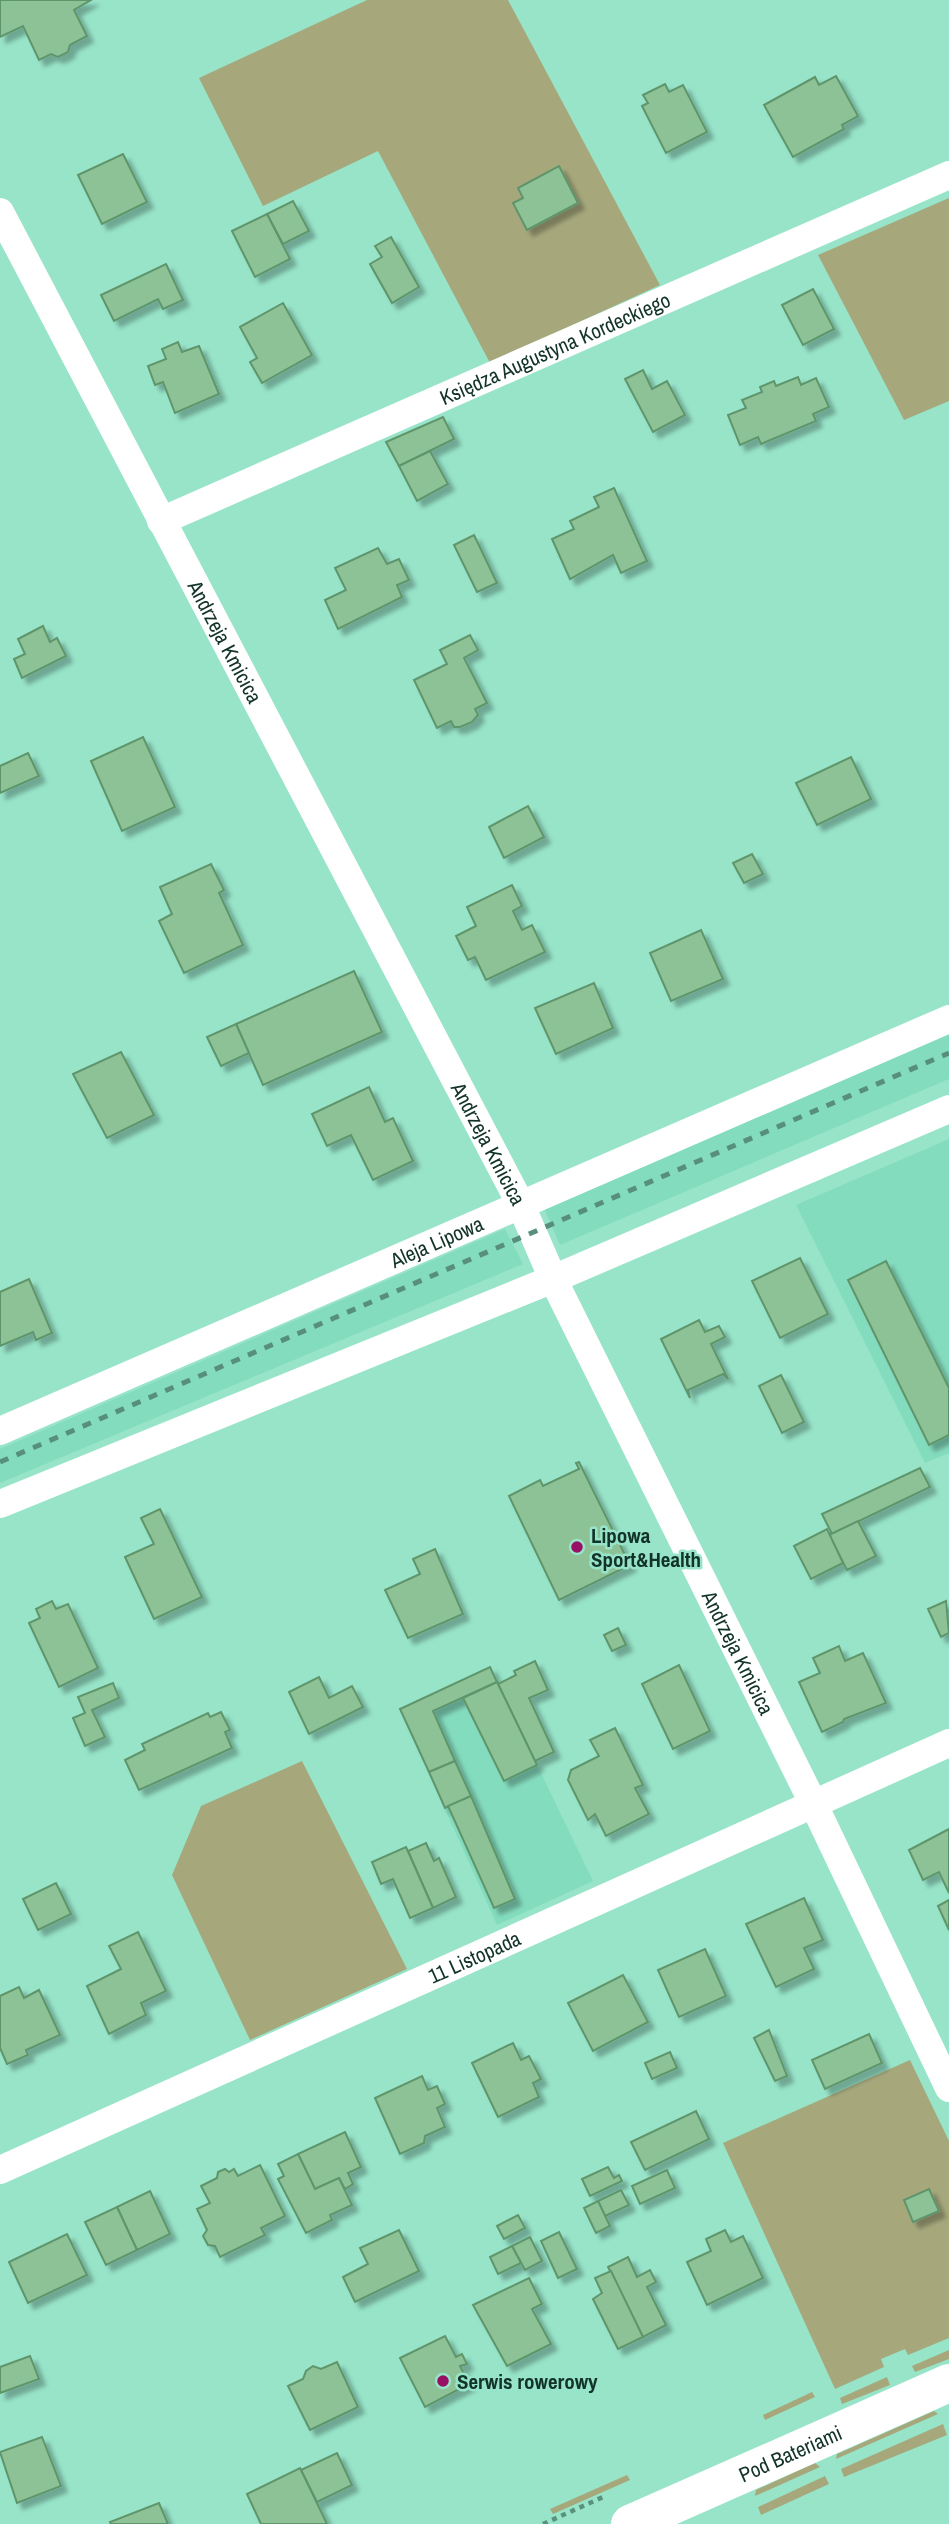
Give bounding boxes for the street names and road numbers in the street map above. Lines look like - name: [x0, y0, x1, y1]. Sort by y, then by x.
- street label: Księdza Augustyna Kordeckiego: [435, 285, 675, 411]
- street label: Andrzeja Kmicica: [181, 574, 270, 708]
- street label: Andrzeja Kmicica: [444, 1076, 533, 1210]
- street label: Aleja Lipowa: [385, 1208, 488, 1275]
- street label: Andrzeja Kmicica: [695, 1585, 782, 1720]
- street label: 11 Listopada: [423, 1923, 525, 1990]
- street label: Pod Bateriami: [734, 2418, 846, 2489]

